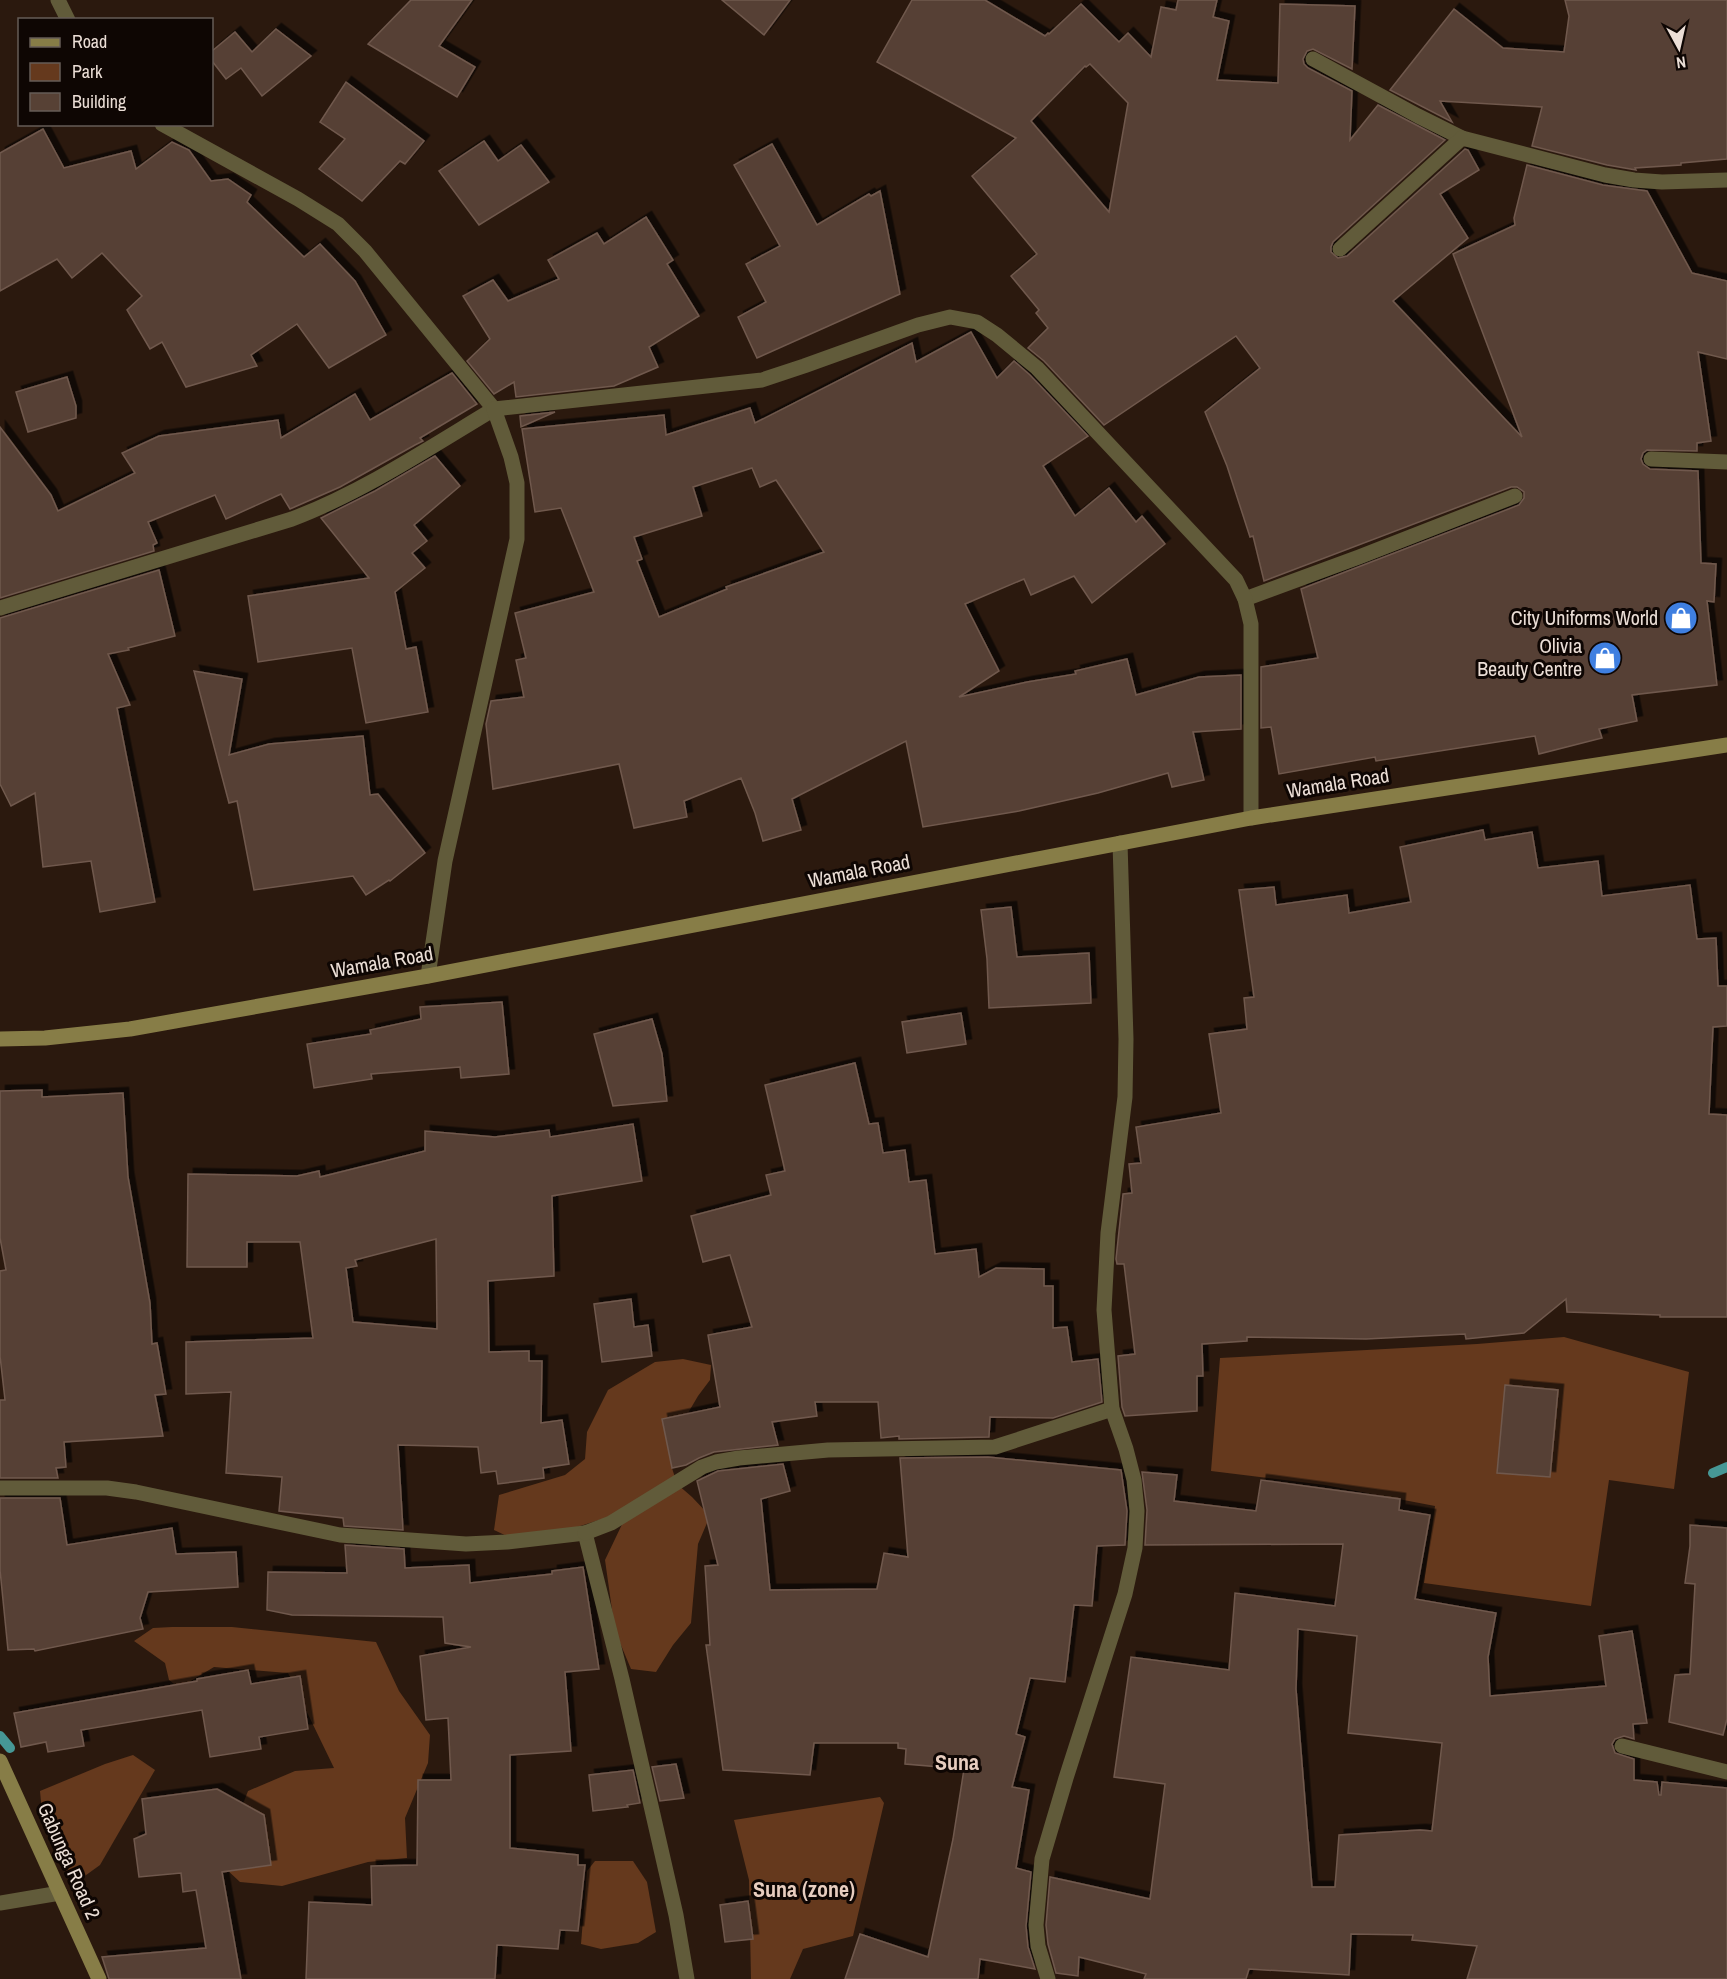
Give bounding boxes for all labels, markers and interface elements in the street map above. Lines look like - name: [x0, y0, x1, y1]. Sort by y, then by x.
- legend: [18, 18, 213, 126]
- north arrow: [1649, 18, 1709, 78]
- text: Road: [72, 29, 107, 54]
- text: N: [1675, 51, 1687, 74]
- text: Park: [72, 59, 103, 84]
- text: Building: [72, 89, 127, 114]
- shop icon: City Uniforms World: [1663, 600, 1699, 636]
- place label: City Uniforms World: [1511, 604, 1658, 631]
- place label: Olivia Beauty Centre: [1477, 632, 1582, 682]
- shop icon: Olivia Beauty Centre: [1587, 640, 1623, 676]
- street label: Wamala Road: [1285, 761, 1391, 804]
- street label: Wamala Road: [806, 847, 912, 894]
- street label: Wamala Road: [329, 939, 435, 984]
- district label: Suna: [935, 1747, 979, 1777]
- street label: Gabunga Road 2: [32, 1798, 107, 1923]
- district label: Suna (zone): [753, 1874, 855, 1904]

